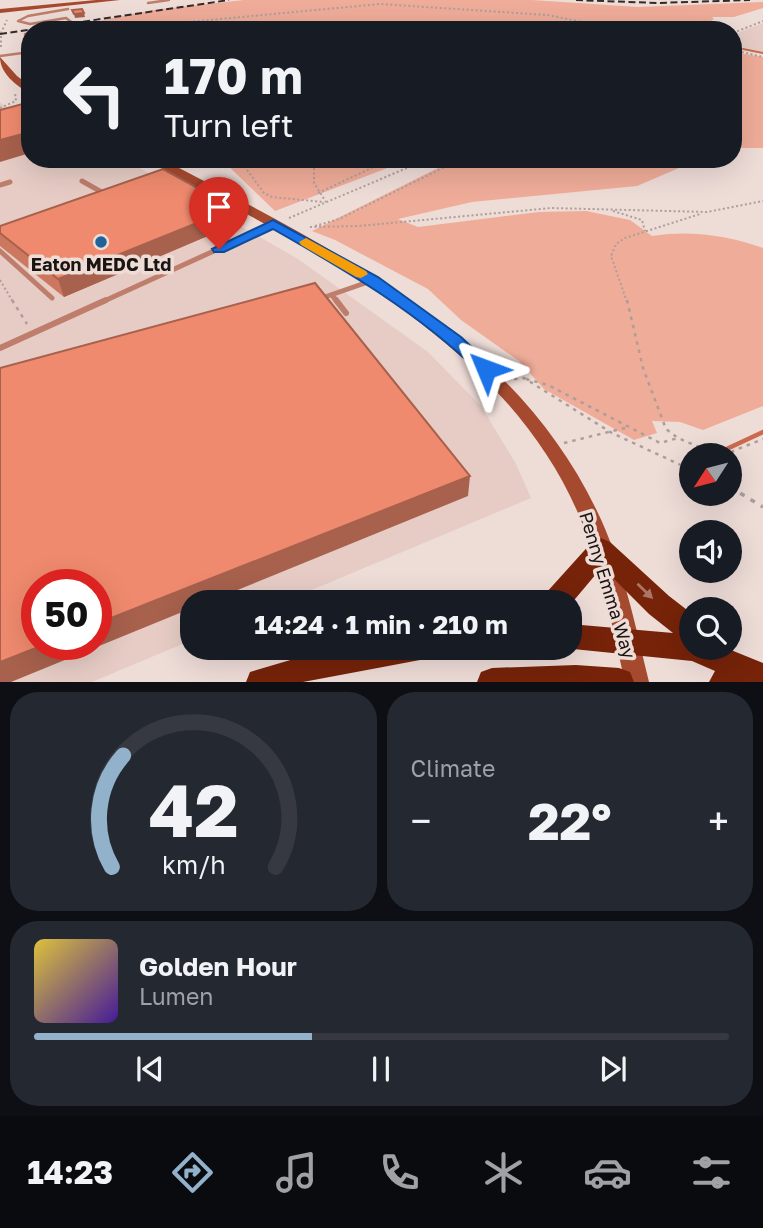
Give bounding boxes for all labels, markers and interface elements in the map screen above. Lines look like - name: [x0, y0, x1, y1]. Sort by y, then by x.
- text: 170 m: [164, 46, 303, 105]
- icon: left: [49, 49, 140, 140]
- text: Turn left: [164, 106, 293, 144]
- pin: [189, 177, 249, 249]
- icon: arrive: [200, 188, 238, 226]
- marker: Eaton MEDC Ltd: [93, 234, 109, 250]
- place label: Eaton MEDC Ltd: [31, 253, 171, 275]
- position arrow: [449, 332, 523, 406]
- north arrow: [679, 443, 742, 506]
- map controls: [679, 443, 742, 660]
- street label: Penny Emma Way: [575, 509, 641, 661]
- button: sound: [679, 520, 742, 583]
- speed limit sign: 50: [21, 569, 112, 660]
- one-way arrow: [636, 583, 653, 600]
- button: search: [679, 597, 742, 660]
- text: 14:24 · 1 min · 210 m: [254, 609, 508, 640]
- text: Climate: [411, 754, 495, 782]
- text: 42: [148, 767, 238, 854]
- text: 22°: [528, 789, 612, 851]
- text: −: [411, 798, 431, 843]
- text: +: [708, 798, 729, 843]
- text: km/h: [161, 849, 225, 880]
- text: Golden Hour: [139, 951, 297, 982]
- text: Lumen: [139, 982, 213, 1010]
- icon: previous: [131, 1050, 169, 1088]
- icon: pause: [362, 1050, 400, 1088]
- icon: next: [594, 1050, 632, 1088]
- icon: directions: [168, 1148, 217, 1197]
- icon: music: [272, 1148, 321, 1197]
- icon: phone: [375, 1148, 424, 1197]
- icon: climate: [479, 1148, 528, 1197]
- icon: car: [583, 1148, 632, 1197]
- icon: filters: [687, 1148, 736, 1197]
- text: 14:23: [27, 1153, 113, 1191]

